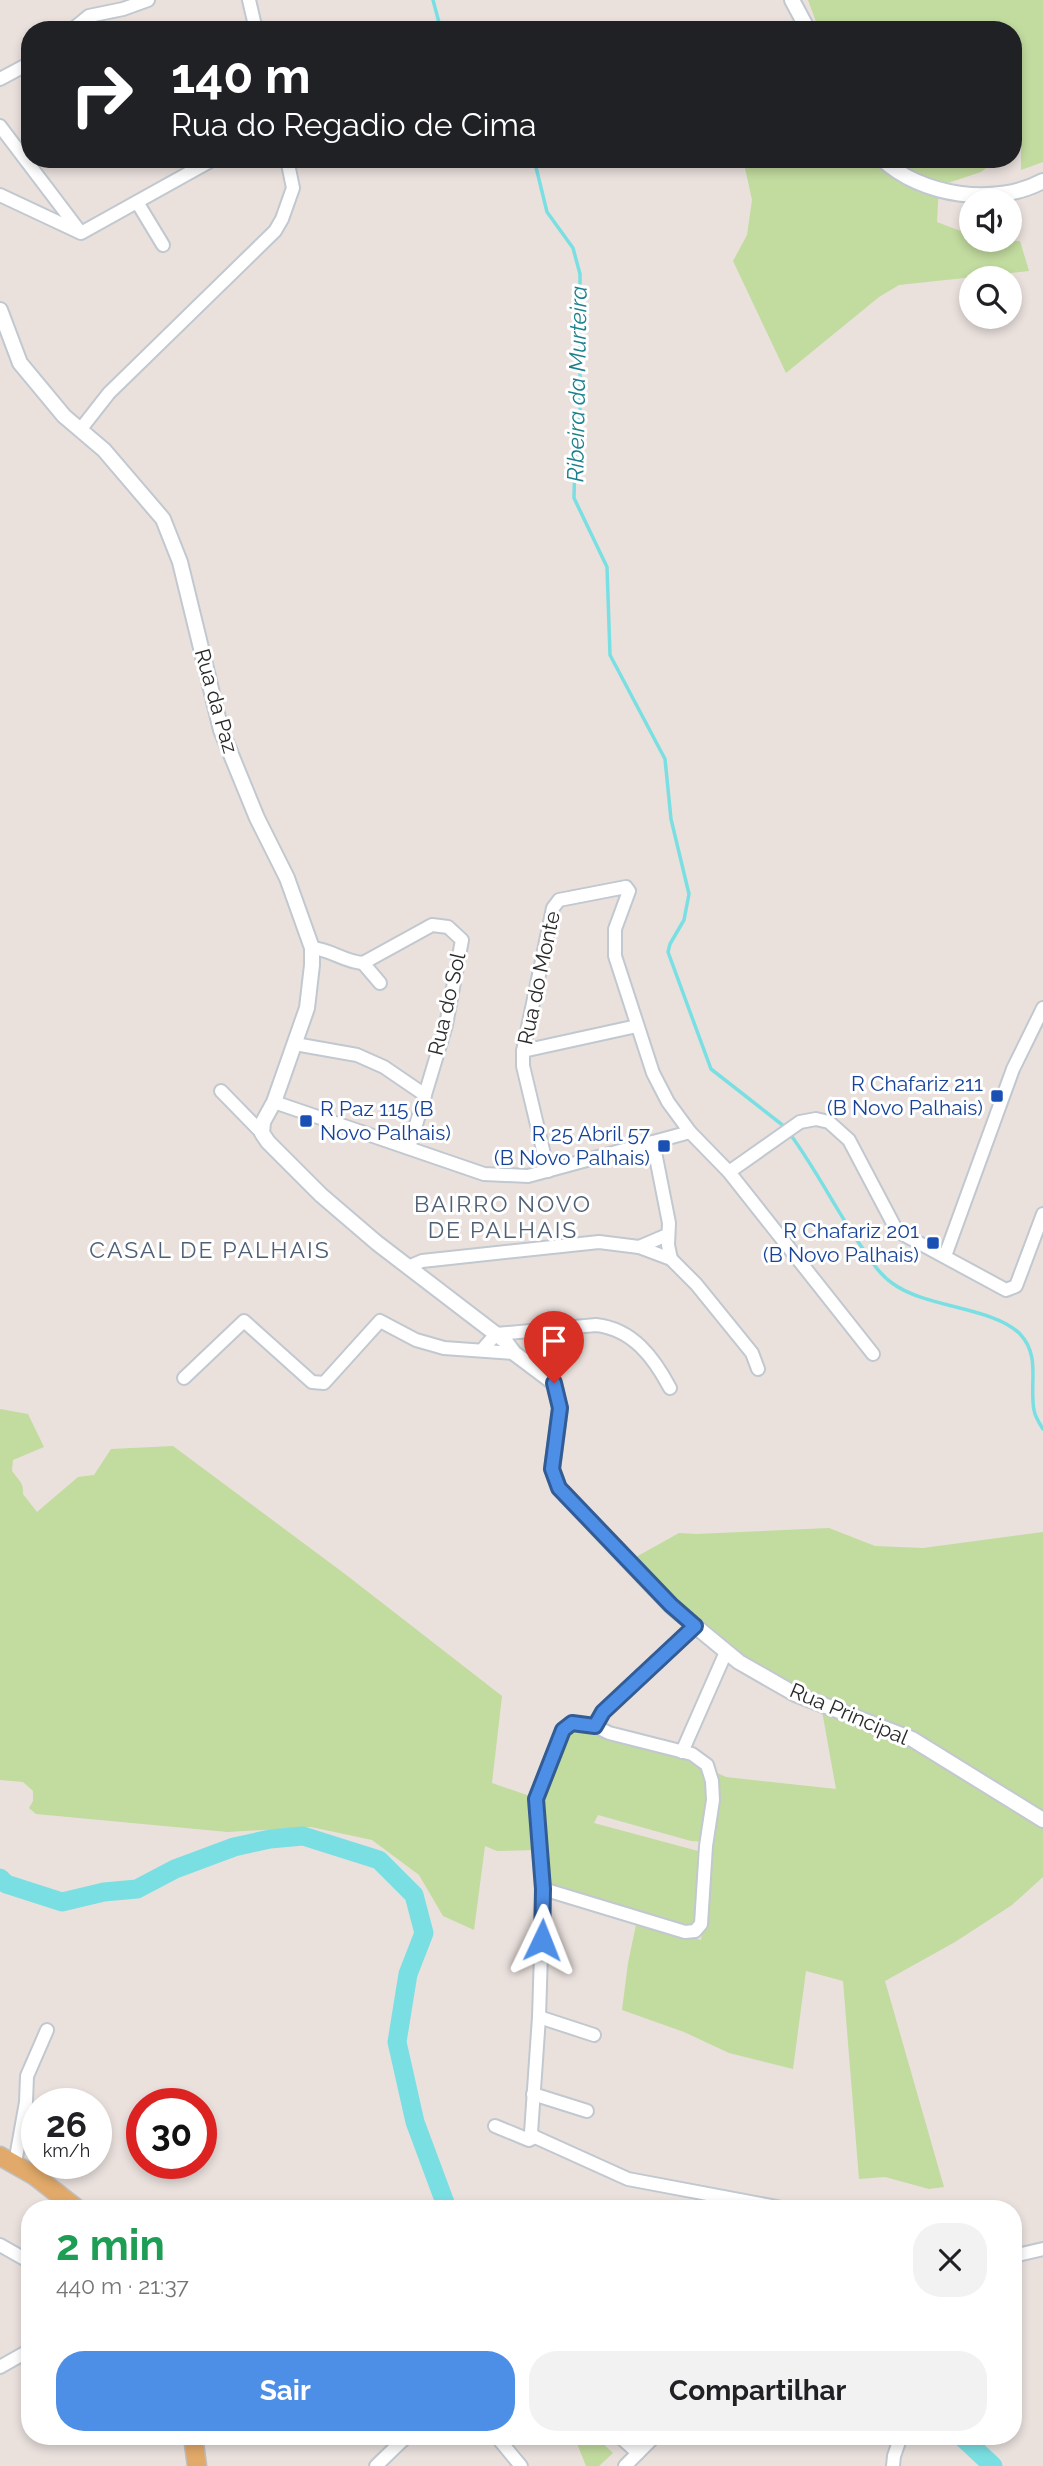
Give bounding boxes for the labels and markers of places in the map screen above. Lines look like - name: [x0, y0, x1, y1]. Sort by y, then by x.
- place label: R Chafariz 211 (B Novo Palhais): [827, 1071, 983, 1120]
- marker: R Chafariz 211 (B Novo Palhais): [989, 1088, 1005, 1104]
- place label: R Paz 115 (B Novo Palhais): [320, 1096, 451, 1145]
- marker: R Paz 115 (B Novo Palhais): [298, 1113, 314, 1129]
- place label: R 25 Abril 57 (B Novo Palhais): [494, 1121, 651, 1170]
- marker: R 25 Abril 57 (B Novo Palhais): [656, 1138, 672, 1154]
- place label: R Chafariz 201 (B Novo Palhais): [763, 1218, 919, 1267]
- marker: R Chafariz 201 (B Novo Palhais): [925, 1235, 941, 1251]
- pin: [524, 1311, 584, 1383]

